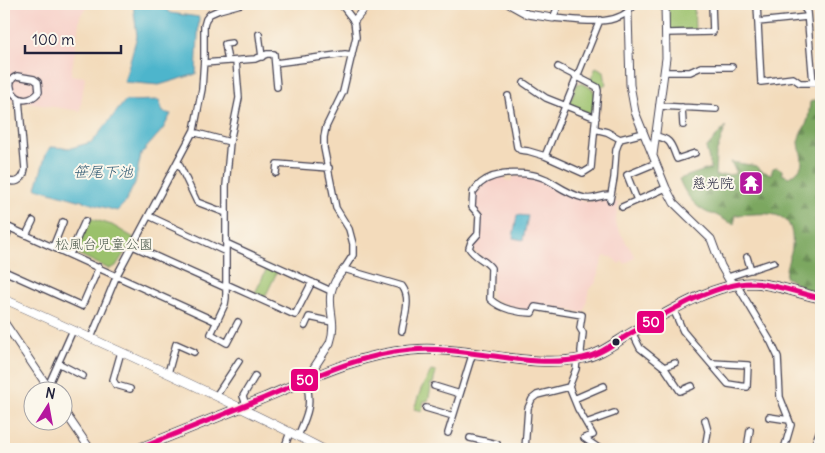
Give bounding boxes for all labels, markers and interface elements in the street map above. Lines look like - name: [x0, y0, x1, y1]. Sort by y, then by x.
- scale bar: [25, 22, 121, 54]
- text: 100 m: [32, 30, 74, 49]
- water label: 笹尾下池: [73, 162, 134, 181]
- temple icon: 慈光院: [738, 170, 764, 196]
- place label: 慈光院: [692, 174, 734, 192]
- park label: 松風台児童公園: [55, 235, 153, 253]
- line badge: 50: [636, 310, 665, 334]
- text: 50: [642, 313, 660, 331]
- unlabelled marker: [611, 337, 621, 347]
- line badge: 50: [290, 368, 319, 392]
- text: 50: [296, 371, 314, 389]
- north arrow: [22, 380, 72, 430]
- text: N: [44, 383, 57, 403]

